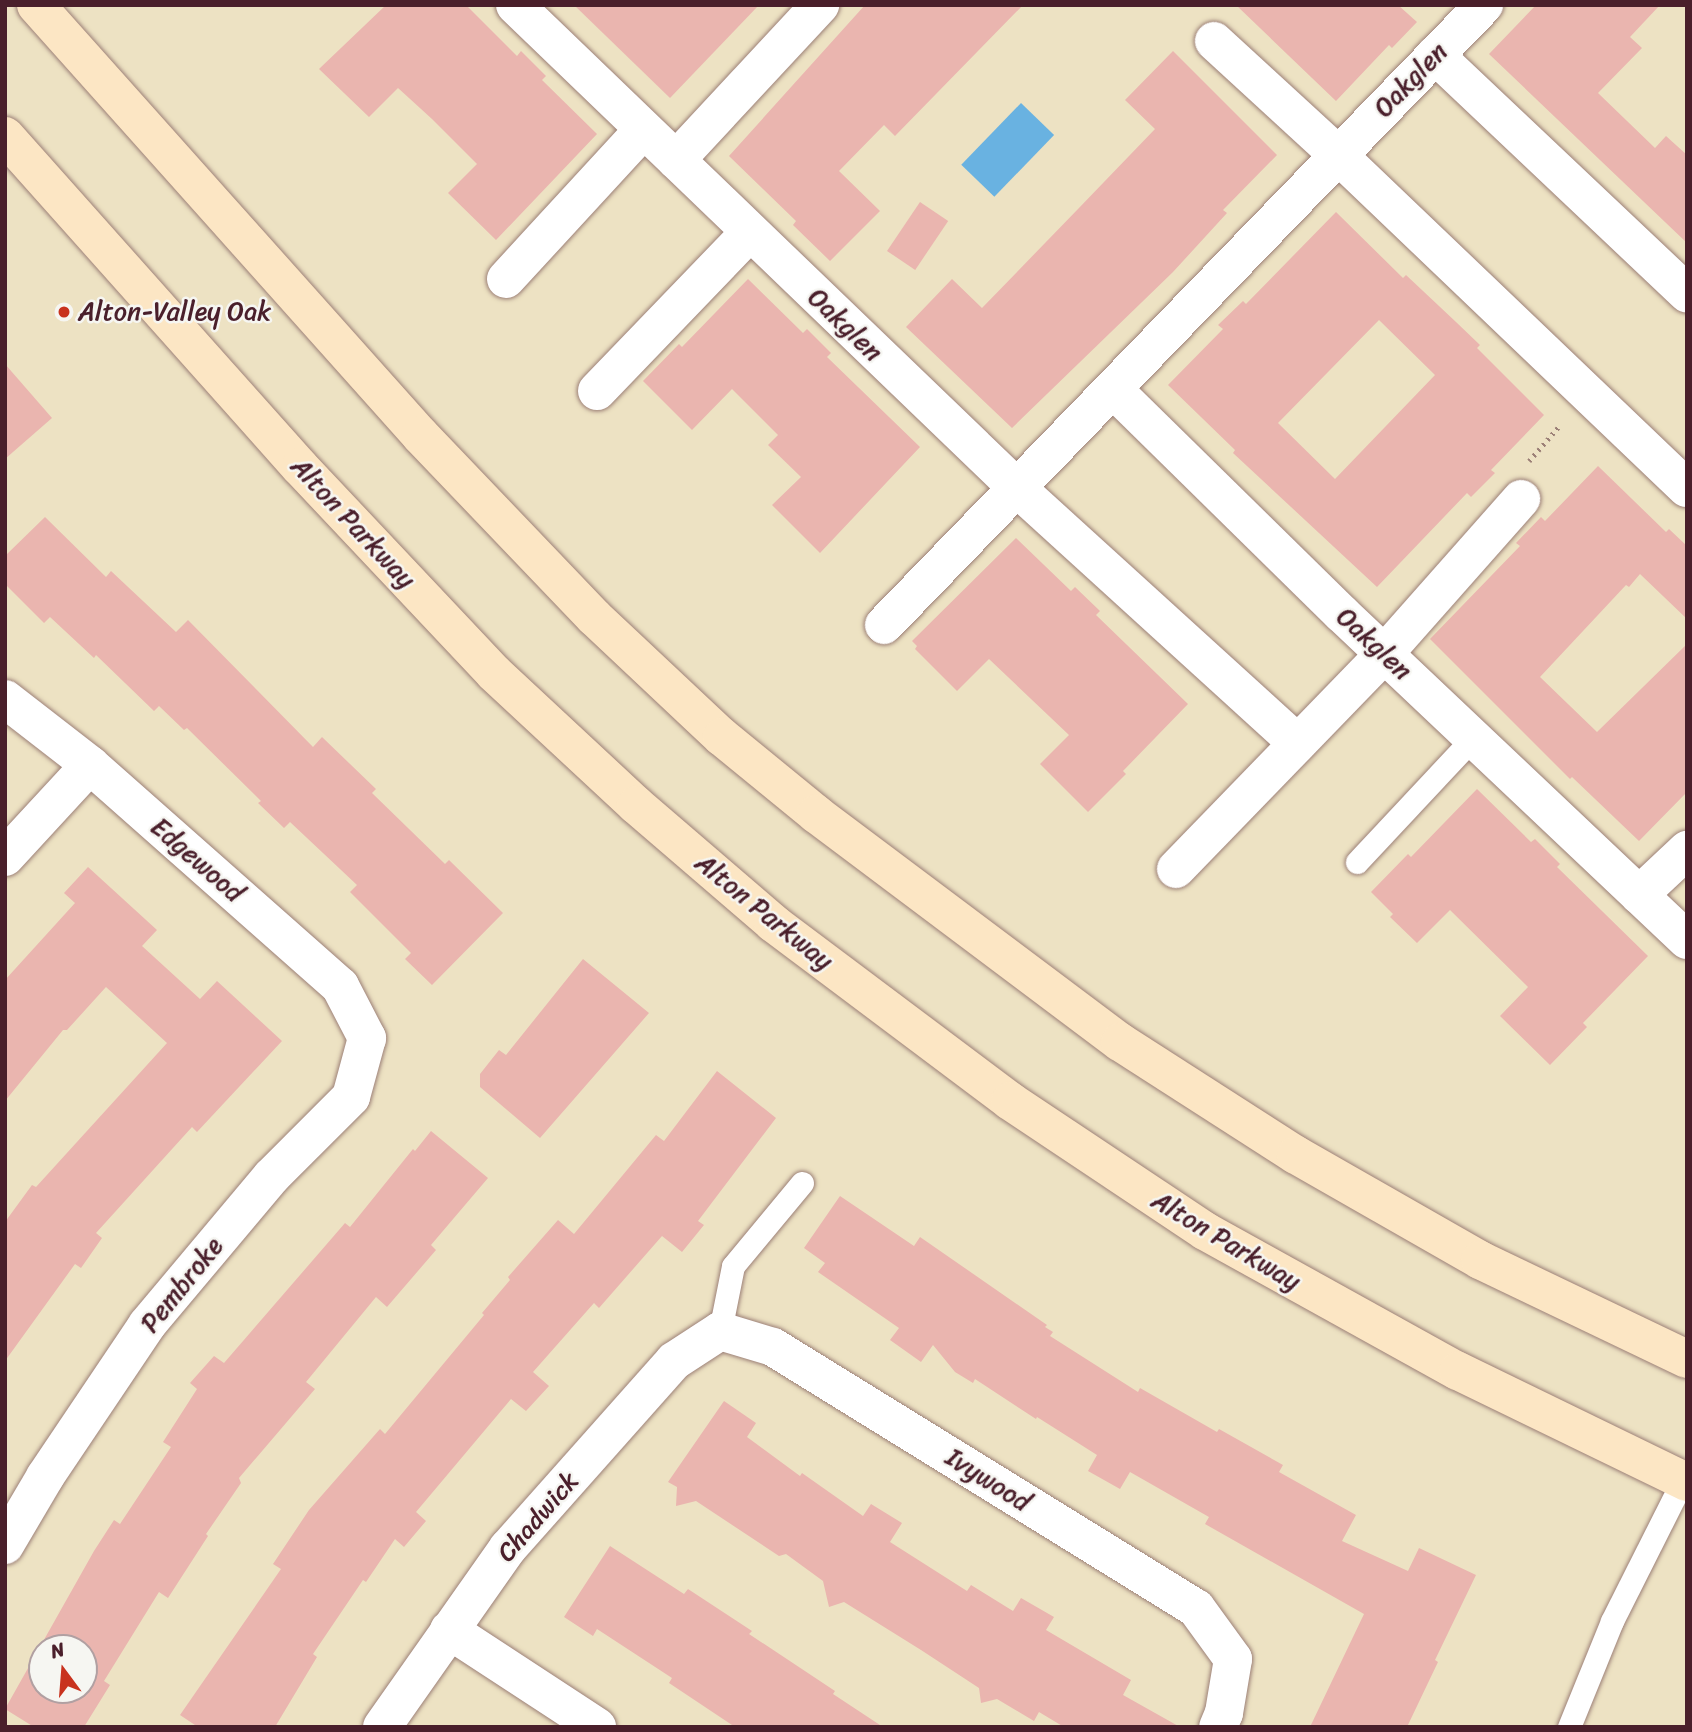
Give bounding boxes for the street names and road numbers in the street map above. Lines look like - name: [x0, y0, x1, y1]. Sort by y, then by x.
- street label: Oakglen: [1368, 36, 1454, 124]
- street label: Oakglen: [801, 282, 889, 368]
- street label: Alton Parkway: [284, 451, 422, 595]
- street label: Oakglen: [1330, 601, 1418, 687]
- street label: Edgewood: [144, 811, 250, 909]
- street label: Alton Parkway: [689, 847, 839, 977]
- street label: Alton Parkway: [1146, 1184, 1306, 1298]
- street label: Pembroke: [134, 1231, 230, 1339]
- street label: Ivywood: [940, 1442, 1036, 1518]
- street label: Chadwick: [491, 1466, 585, 1568]

